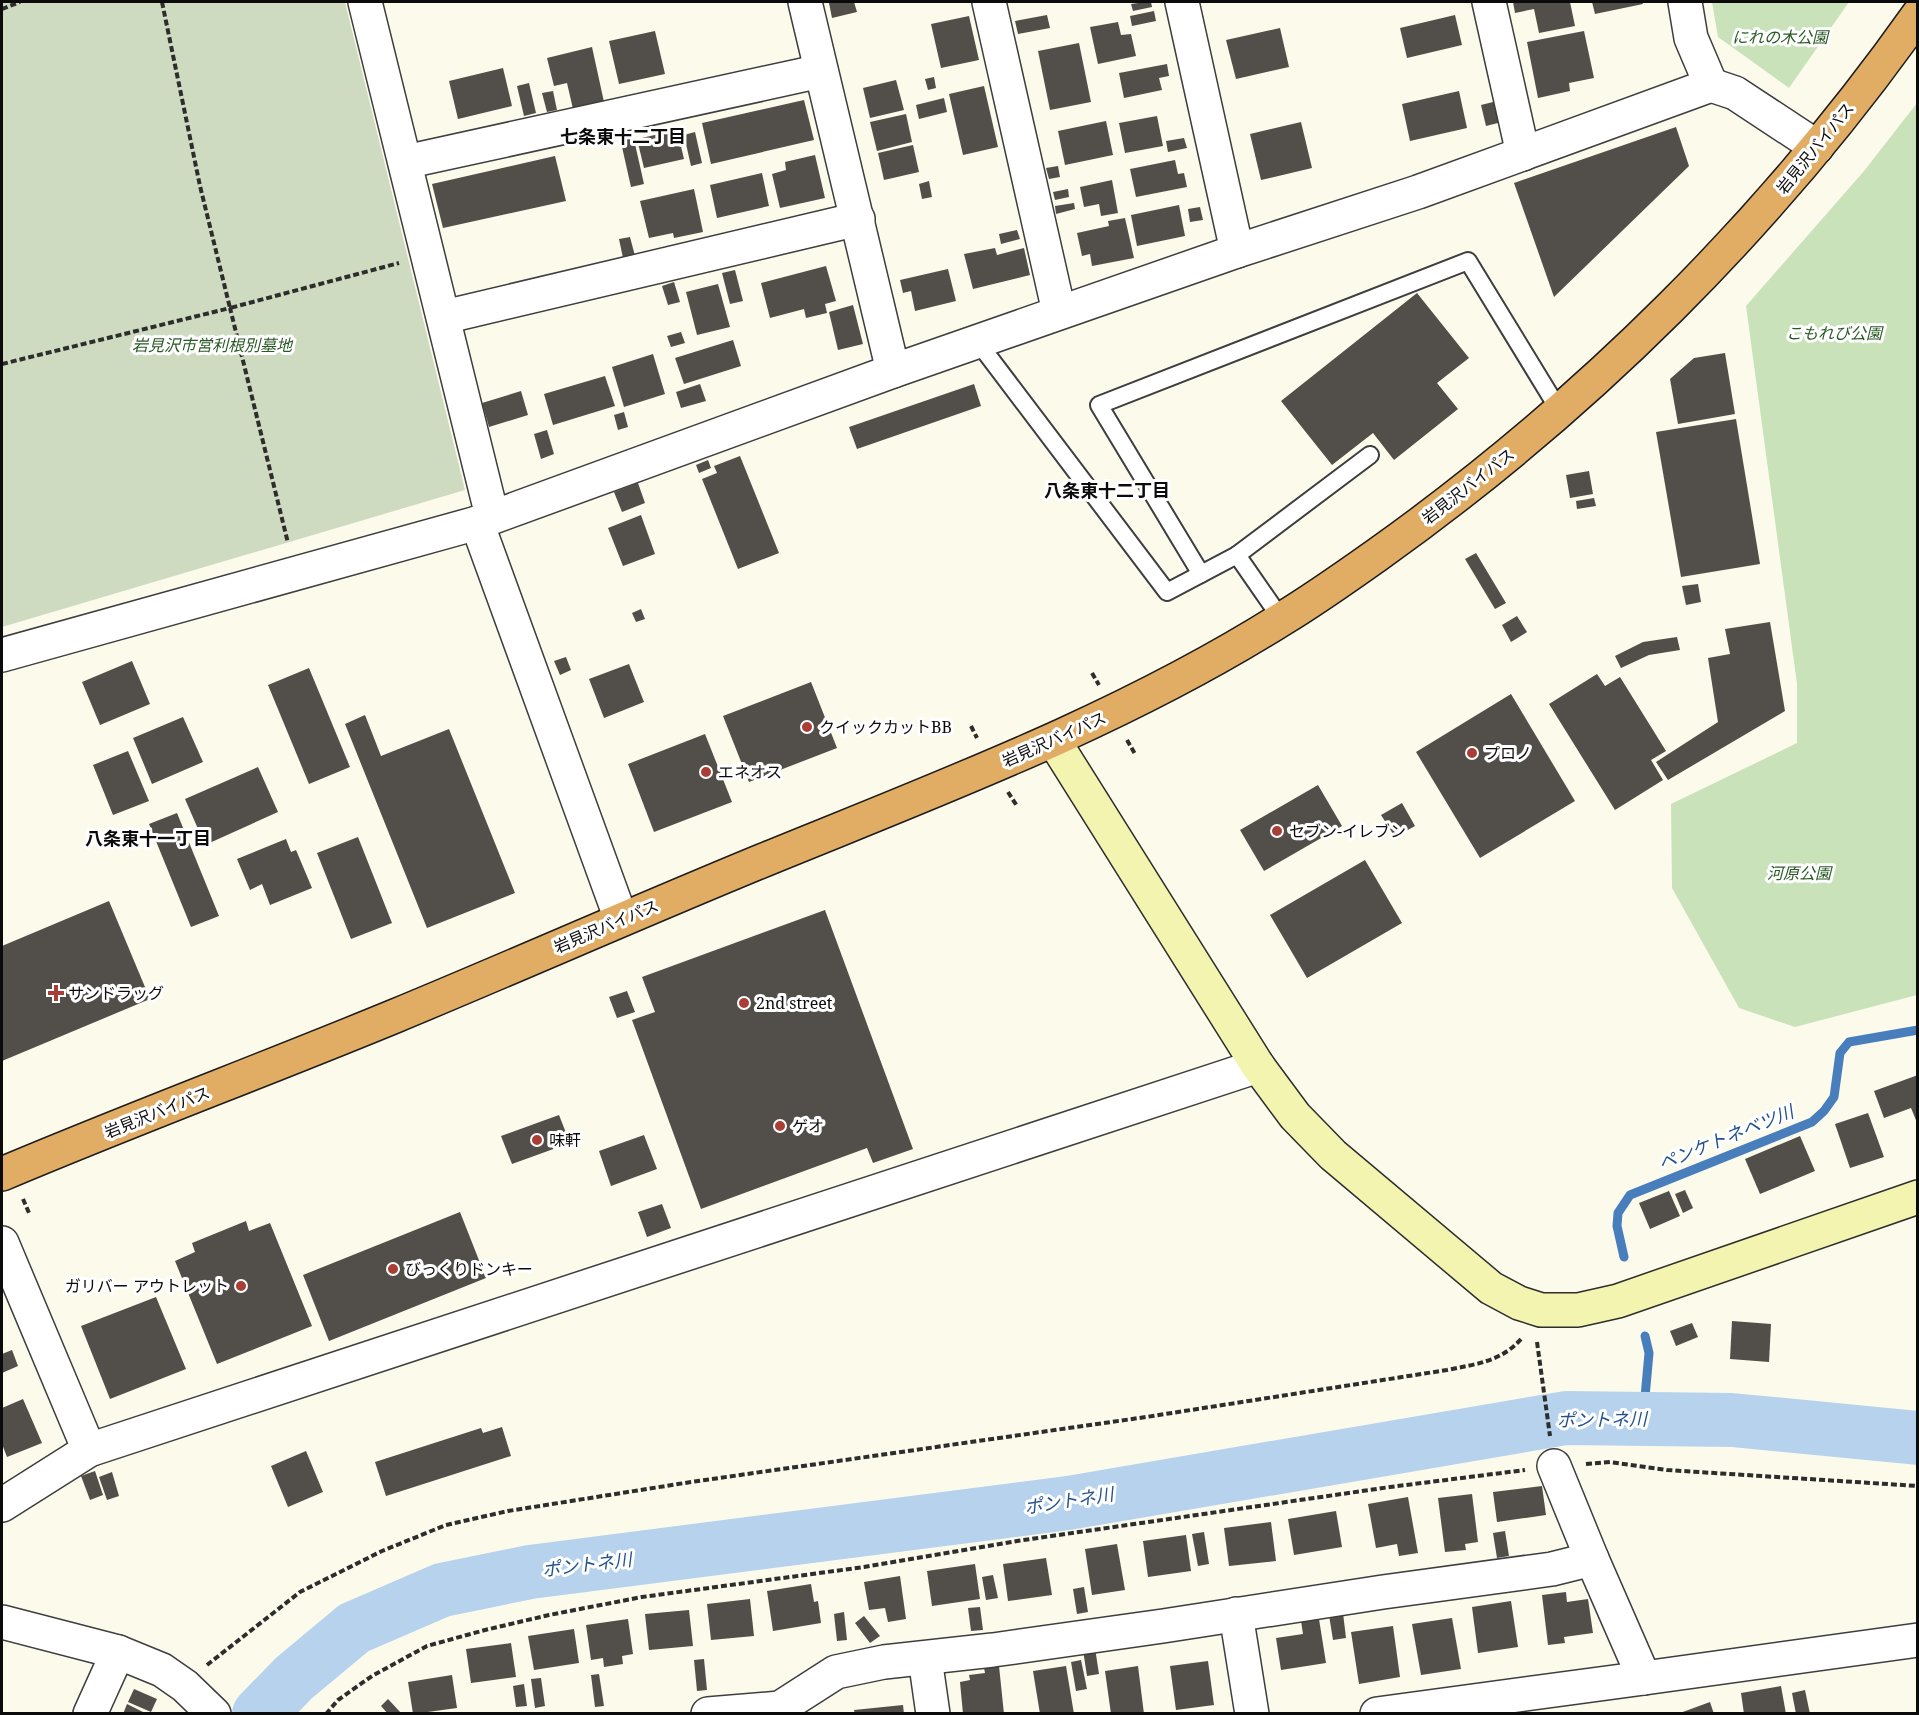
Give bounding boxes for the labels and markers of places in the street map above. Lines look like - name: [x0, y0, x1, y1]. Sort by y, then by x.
- place label: クイックカットBB: [819, 716, 952, 738]
- marker: クイックカットBB: [800, 720, 814, 734]
- place label: プロノ: [1484, 742, 1532, 764]
- marker: プロノ: [1465, 746, 1479, 760]
- place label: エネオス: [718, 761, 782, 783]
- marker: エネオス: [699, 765, 713, 779]
- place label: セブン-イレブン: [1289, 820, 1406, 842]
- marker: セブン-イレブン: [1270, 824, 1284, 838]
- place label: サンドラッグ: [68, 982, 164, 1004]
- marker: サンドラッグ: [49, 986, 63, 1000]
- place label: 2nd street: [756, 992, 833, 1014]
- marker: 2nd street: [737, 996, 751, 1010]
- place label: ゲオ: [792, 1115, 824, 1137]
- marker: ゲオ: [773, 1119, 787, 1133]
- place label: 味軒: [549, 1129, 581, 1151]
- marker: 味軒: [530, 1133, 544, 1147]
- place label: びっくりドンキー: [405, 1258, 533, 1280]
- marker: びっくりドンキー: [386, 1262, 400, 1276]
- place label: ガリバー アウトレット: [65, 1275, 229, 1297]
- marker: ガリバー アウトレット: [234, 1279, 248, 1293]

